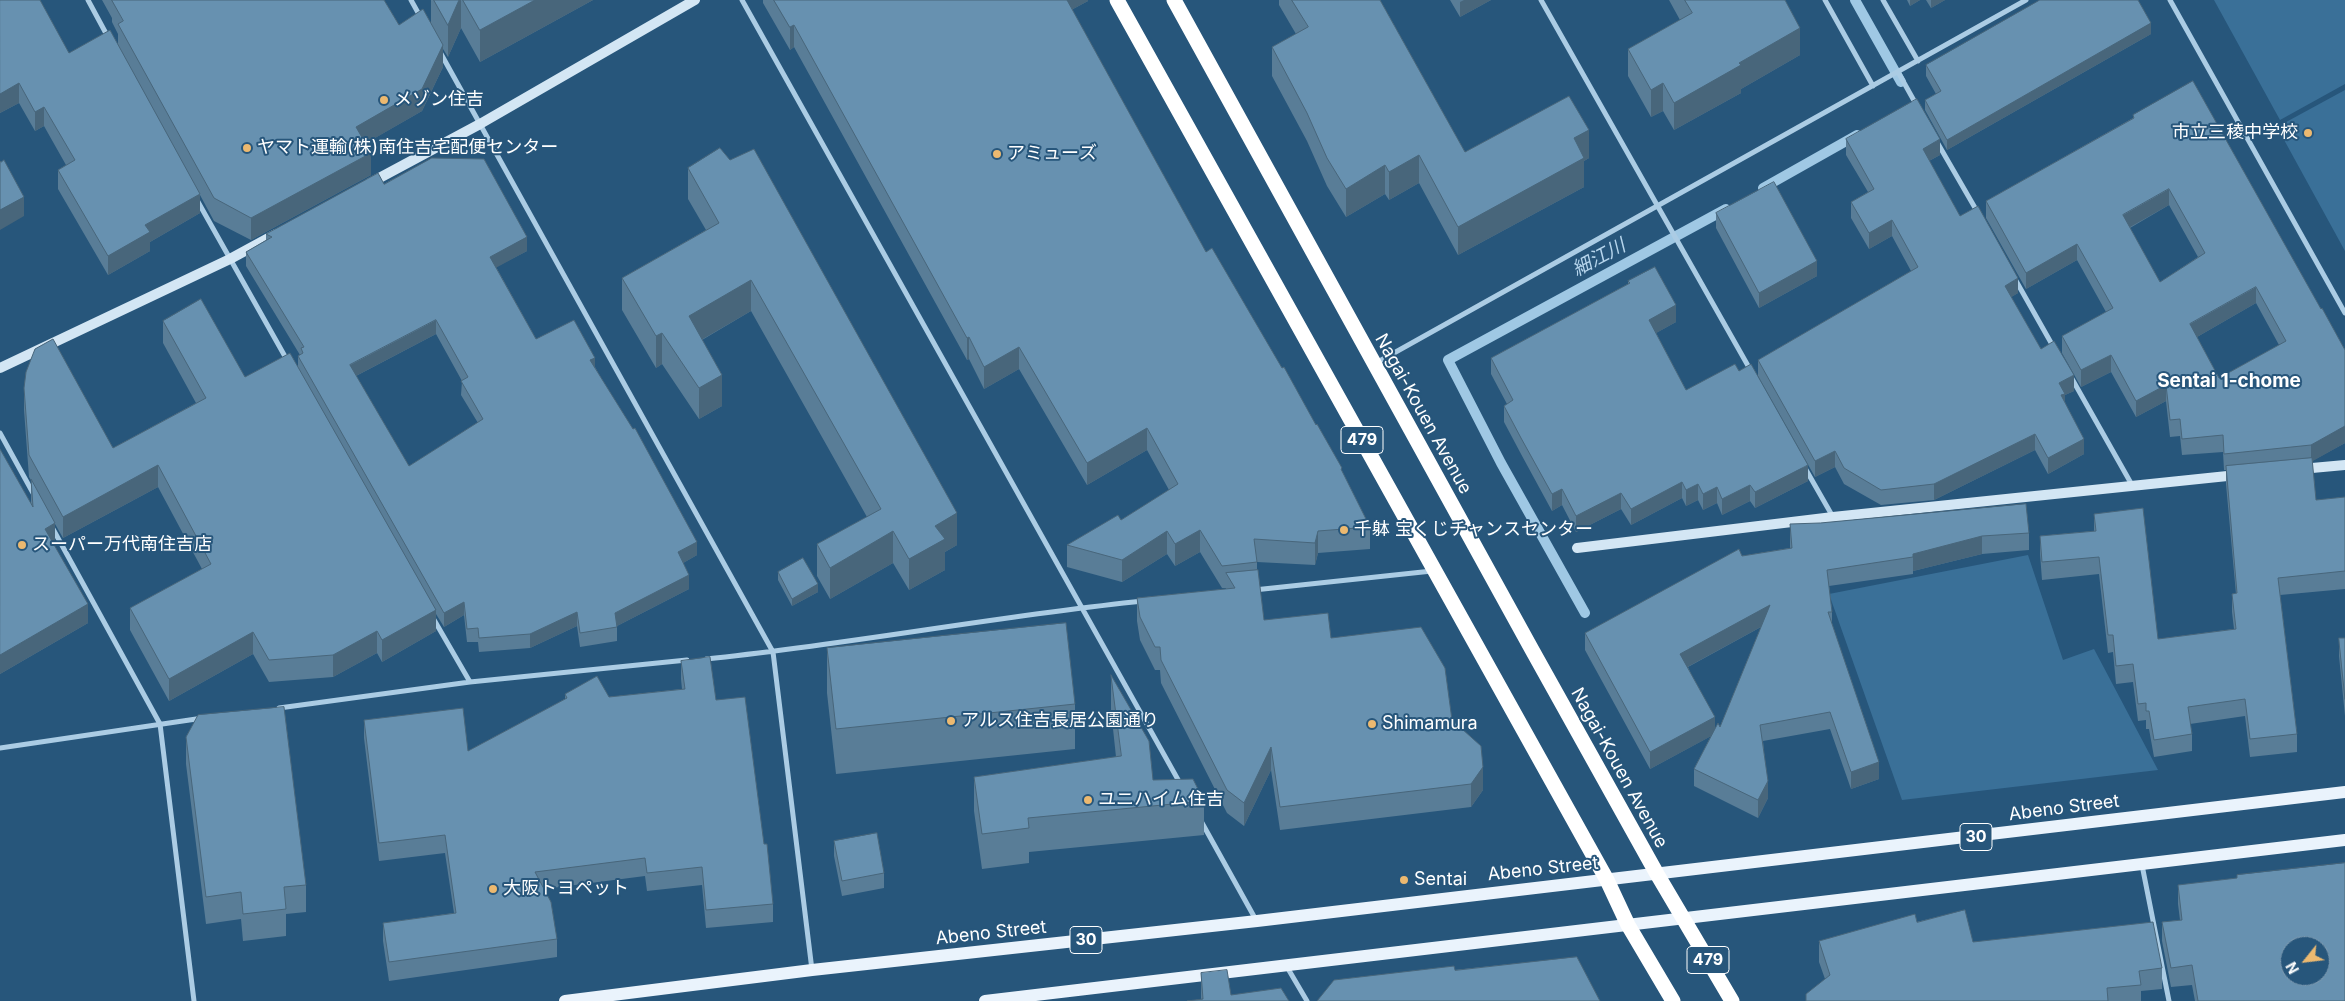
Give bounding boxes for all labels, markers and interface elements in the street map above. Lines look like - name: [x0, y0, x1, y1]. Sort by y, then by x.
- place label: メゾン住吉: [394, 89, 484, 111]
- marker: メゾン住吉: [378, 94, 390, 106]
- place label: 市立三稜中学校: [2172, 122, 2298, 144]
- marker: 市立三稜中学校: [2302, 127, 2314, 139]
- place label: ヤマト運輸(株)南住吉宅配便センター: [257, 137, 558, 159]
- marker: ヤマト運輸(株)南住吉宅配便センター: [241, 142, 253, 154]
- place label: アミューズ: [1007, 143, 1097, 165]
- marker: アミューズ: [991, 148, 1003, 160]
- water label: 細江川: [1568, 235, 1630, 281]
- street label: Nagai-Kouen Avenue: [1370, 330, 1476, 498]
- district label: Sentai 1-chome: [2157, 370, 2301, 392]
- road number: 479: [1341, 426, 1383, 454]
- place label: 千躰 宝くじチャンスセンター: [1354, 519, 1593, 541]
- marker: 千躰 宝くじチャンスセンター: [1338, 524, 1350, 536]
- place label: スーパー万代南住吉店: [32, 534, 212, 556]
- marker: スーパー万代南住吉店: [16, 539, 28, 551]
- street label: Nagai-Kouen Avenue: [1566, 684, 1672, 852]
- place label: アルス住吉長居公園通り: [961, 710, 1159, 732]
- place label: Shimamura: [1382, 713, 1478, 735]
- marker: アルス住吉長居公園通り: [945, 715, 957, 727]
- marker: Shimamura: [1366, 718, 1378, 730]
- place label: ユニハイム住吉: [1098, 789, 1224, 811]
- street label: Abeno Street: [2007, 791, 2121, 825]
- marker: ユニハイム住吉: [1082, 794, 1094, 806]
- road number: 30: [1960, 824, 1992, 850]
- street label: Abeno Street: [1487, 852, 1599, 886]
- place label: Sentai: [1414, 869, 1467, 891]
- marker: Sentai: [1398, 874, 1410, 886]
- place label: 大阪トヨペット: [503, 878, 629, 900]
- marker: 大阪トヨペット: [487, 883, 499, 895]
- street label: Abeno Street: [935, 916, 1047, 950]
- road number: 30: [1070, 926, 1102, 954]
- north arrow: [2280, 936, 2330, 986]
- road number: 479: [1687, 946, 1729, 974]
- text: N: [2282, 959, 2302, 977]

